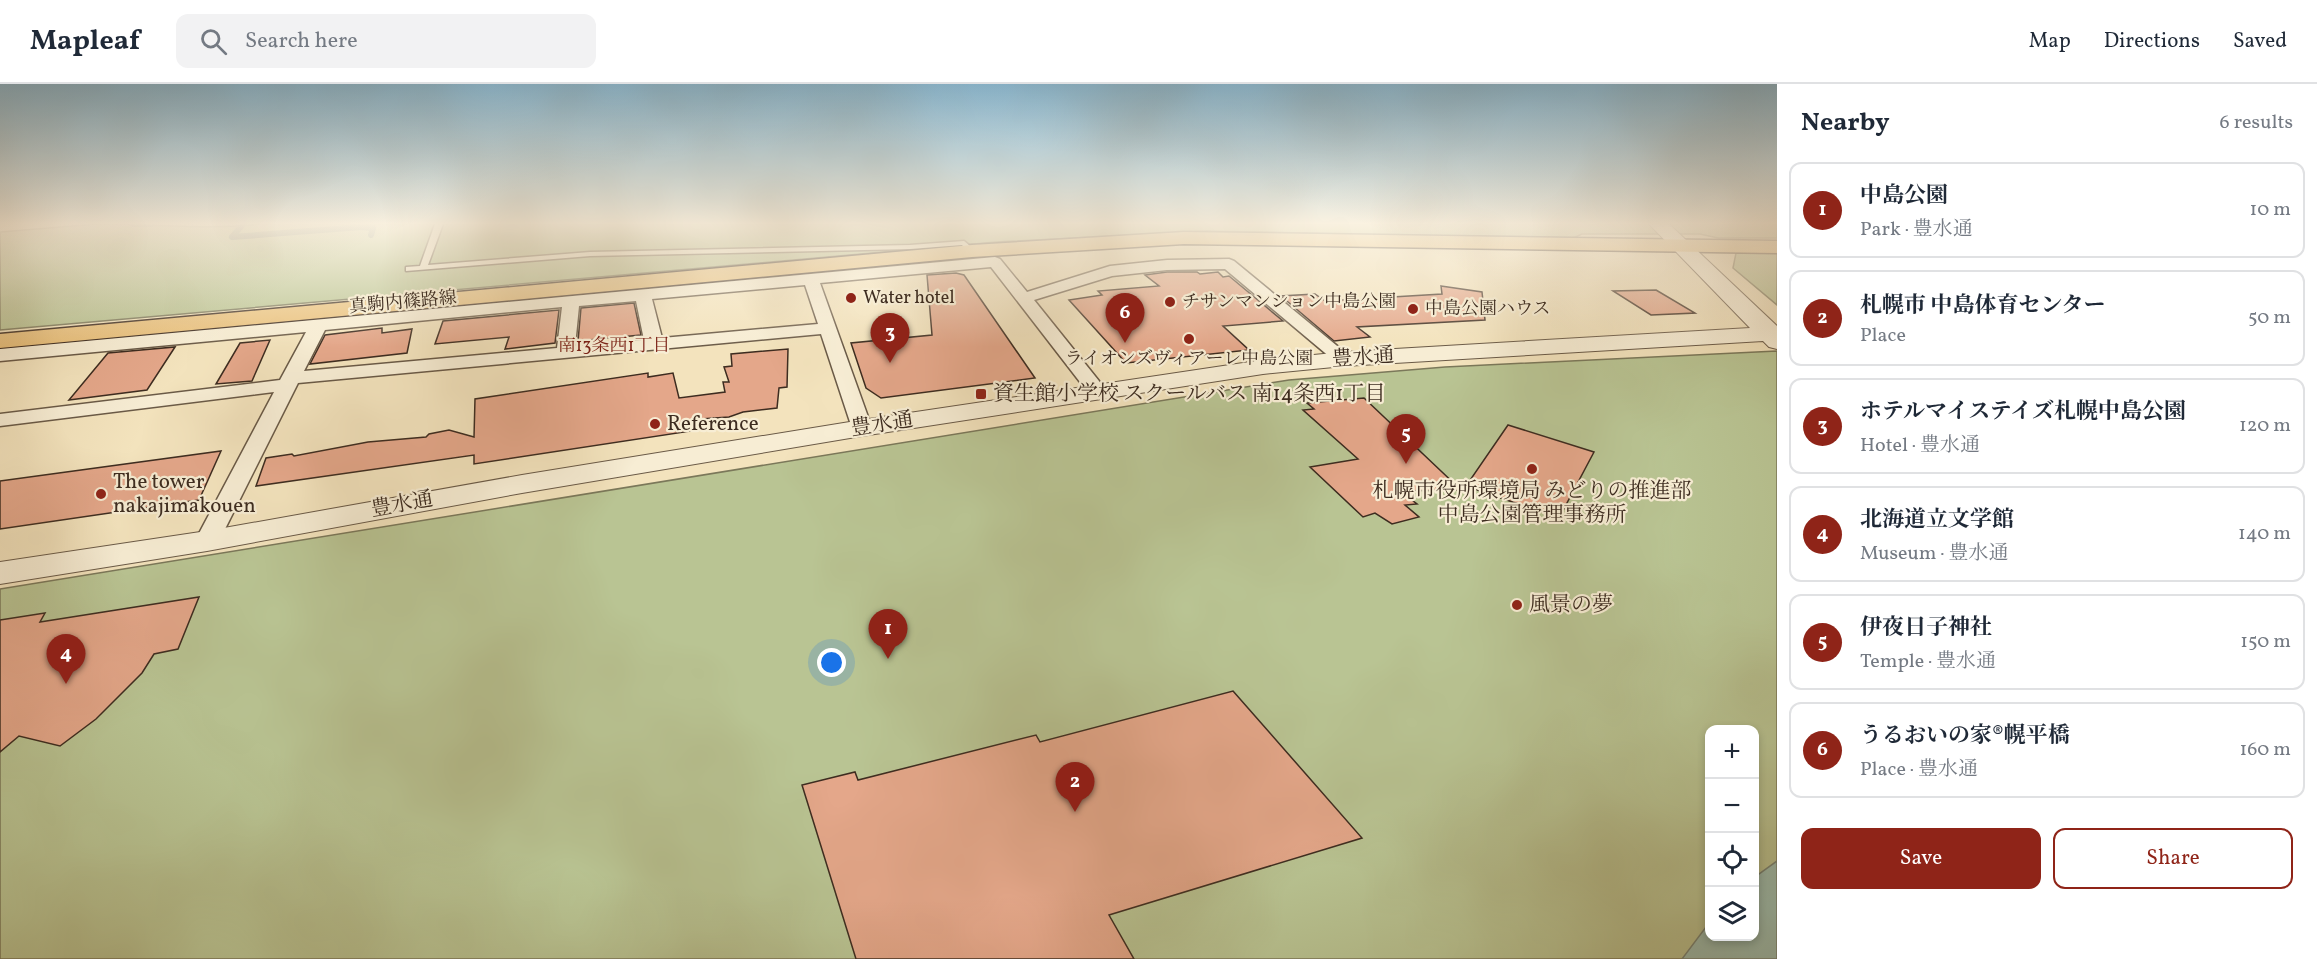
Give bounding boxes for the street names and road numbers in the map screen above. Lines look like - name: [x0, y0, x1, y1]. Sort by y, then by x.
- street label: 真駒内篠路線: [348, 286, 458, 320]
- street label: 豊水通: [1331, 341, 1395, 375]
- street label: 豊水通: [849, 406, 915, 444]
- street label: 豊水通: [368, 485, 436, 525]

